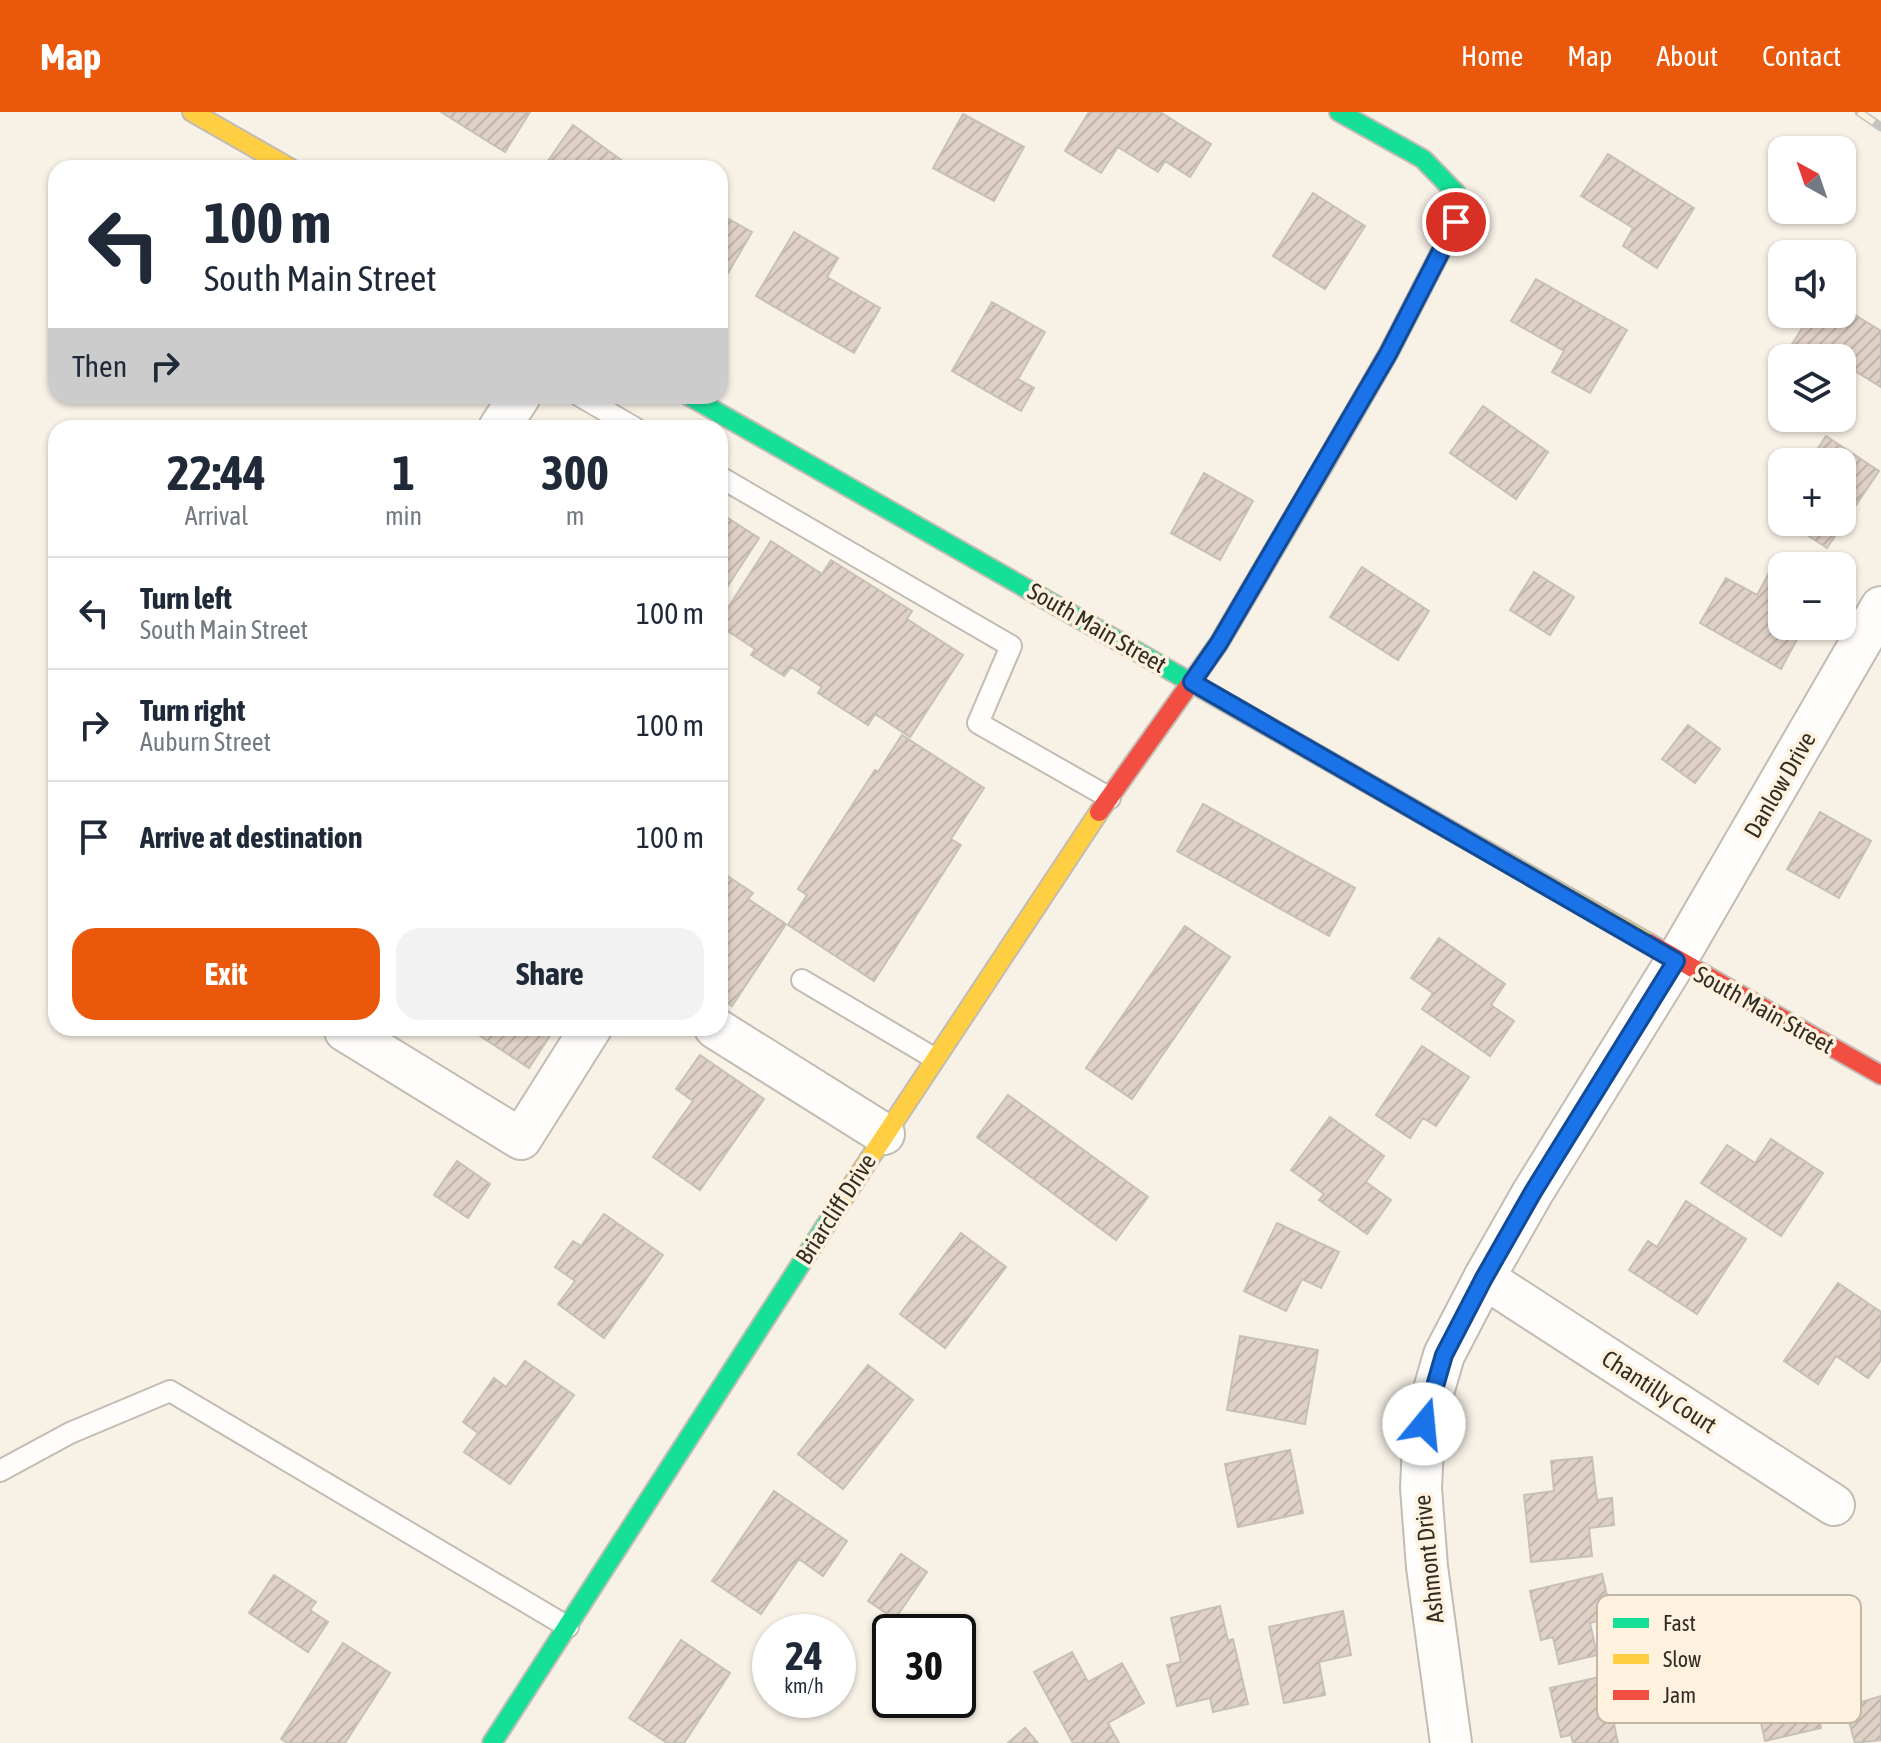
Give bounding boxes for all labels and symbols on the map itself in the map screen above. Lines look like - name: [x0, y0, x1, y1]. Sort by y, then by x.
- north arrow: [1768, 136, 1856, 224]
- pin: [1422, 188, 1490, 256]
- street label: South Main Street: [1023, 577, 1171, 678]
- street label: Danlow Drive: [1738, 727, 1821, 842]
- street label: South Main Street: [1690, 960, 1839, 1059]
- street label: Briarcliff Drive: [790, 1149, 881, 1269]
- street label: Chantilly Court: [1597, 1345, 1722, 1439]
- position arrow: [1382, 1382, 1466, 1466]
- street label: Ashmont Drive: [1408, 1494, 1449, 1625]
- legend: [1597, 1595, 1861, 1723]
- text: Fast: [1663, 1610, 1696, 1636]
- speed limit sign: 30: [872, 1614, 976, 1718]
- text: Slow: [1663, 1646, 1701, 1672]
- text: Jam: [1663, 1682, 1696, 1708]

